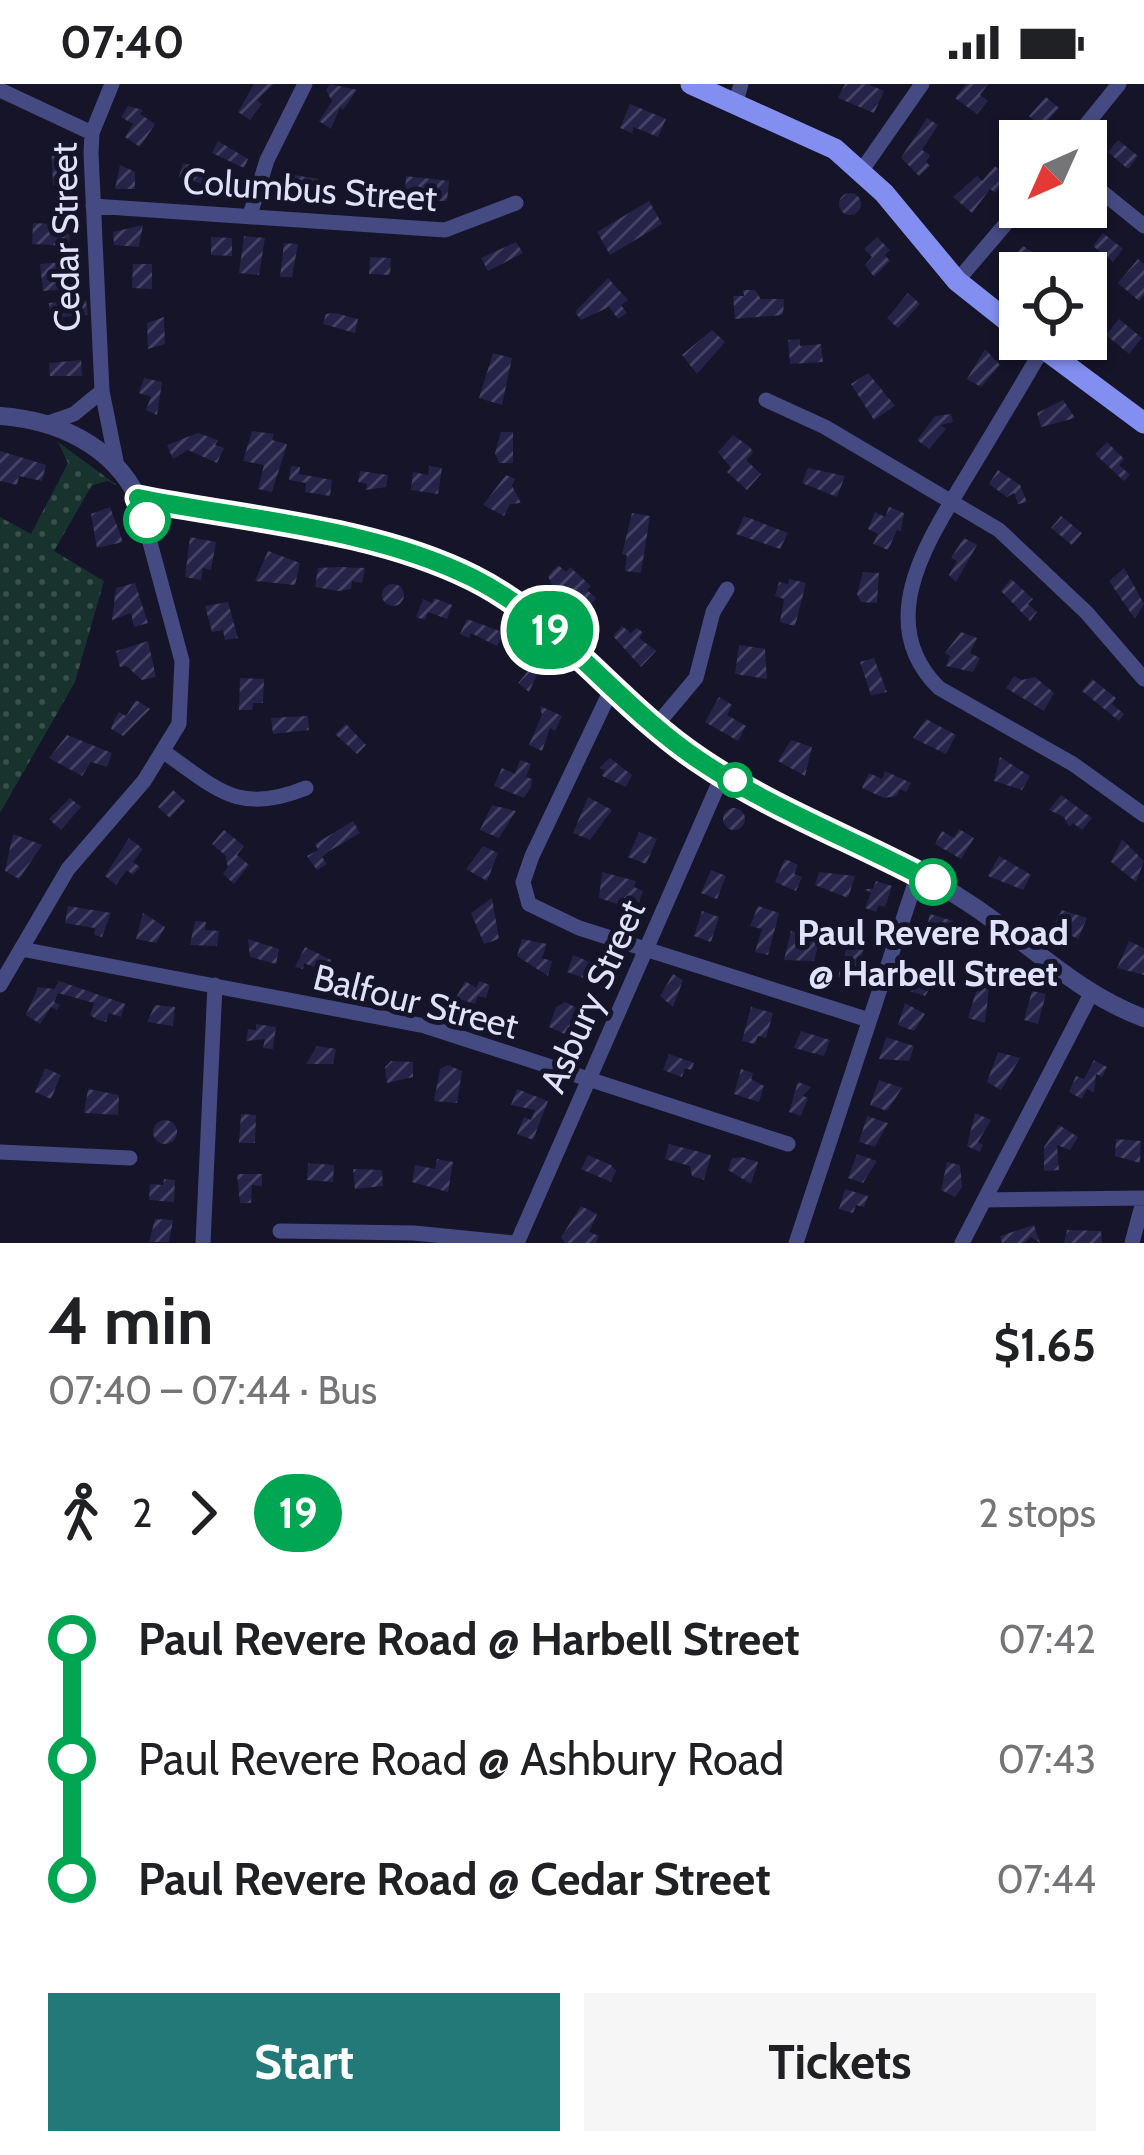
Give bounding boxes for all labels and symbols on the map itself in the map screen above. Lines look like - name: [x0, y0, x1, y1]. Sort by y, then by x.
- north arrow: [999, 120, 1107, 228]
- street label: Cedar Street: [41, 142, 89, 332]
- street label: Columbus Street: [181, 158, 439, 220]
- unlabelled marker: [125, 498, 169, 542]
- line badge: 19: [496, 591, 604, 669]
- unlabelled marker: [719, 764, 751, 796]
- marker: Paul Revere Road @ Harbell Street: [911, 860, 955, 904]
- street label: Asbury Street: [530, 893, 654, 1099]
- place label: Paul Revere Road @ Harbell Street: [797, 910, 1069, 995]
- street label: Balfour Street: [309, 954, 523, 1048]

